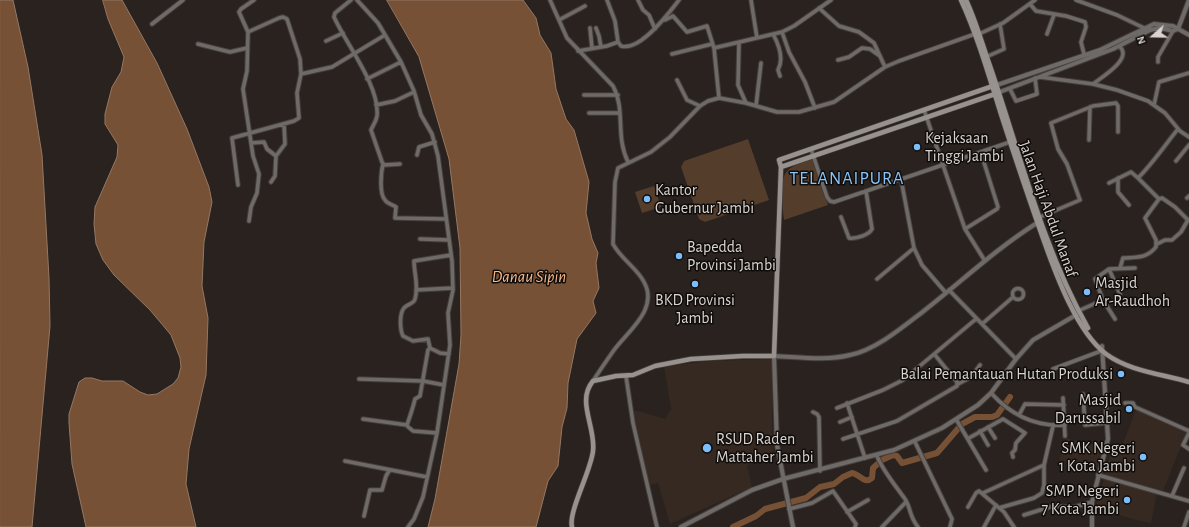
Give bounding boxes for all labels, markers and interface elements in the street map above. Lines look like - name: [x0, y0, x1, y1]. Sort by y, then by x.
- north arrow: [1133, 16, 1173, 56]
- text: N: [1135, 35, 1148, 46]
- place label: Kejaksaan Tinggi Jambi: [925, 128, 1004, 166]
- street label: Jalan Haji Abdul Manaf: [1014, 138, 1082, 280]
- marker: Kejaksaan Tinggi Jambi: [912, 142, 922, 152]
- district label: TELANAIPURA: [790, 168, 904, 190]
- place label: Kantor Gubernur Jambi: [655, 180, 754, 218]
- marker: Kantor Gubernur Jambi: [642, 194, 652, 204]
- place label: Bapedda Provinsi Jambi: [687, 237, 776, 275]
- marker: Bapedda Provinsi Jambi: [674, 251, 684, 261]
- water label: Danau Sipin: [492, 267, 566, 287]
- place label: Masjid Ar-Raudhoh: [1095, 273, 1170, 311]
- marker: BKD Provinsi Jambi: [690, 279, 700, 289]
- marker: Masjid Ar-Raudhoh: [1082, 287, 1092, 297]
- place label: BKD Provinsi Jambi: [655, 290, 735, 328]
- place label: Balai Pemantauan Hutan Produksi: [900, 364, 1113, 384]
- marker: Balai Pemantauan Hutan Produksi: [1116, 369, 1126, 379]
- place label: Masjid Darussabil: [1055, 390, 1121, 428]
- marker: Masjid Darussabil: [1124, 404, 1134, 414]
- place label: RSUD Raden Mattaher Jambi: [716, 429, 814, 467]
- place label: SMK Negeri 1 Kota Jambi: [1059, 438, 1135, 476]
- marker: RSUD Raden Mattaher Jambi: [701, 442, 713, 454]
- marker: SMK Negeri 1 Kota Jambi: [1138, 452, 1148, 462]
- place label: SMP Negeri 7 Kota Jambi: [1042, 481, 1119, 519]
- marker: SMP Negeri 7 Kota Jambi: [1122, 495, 1132, 505]

